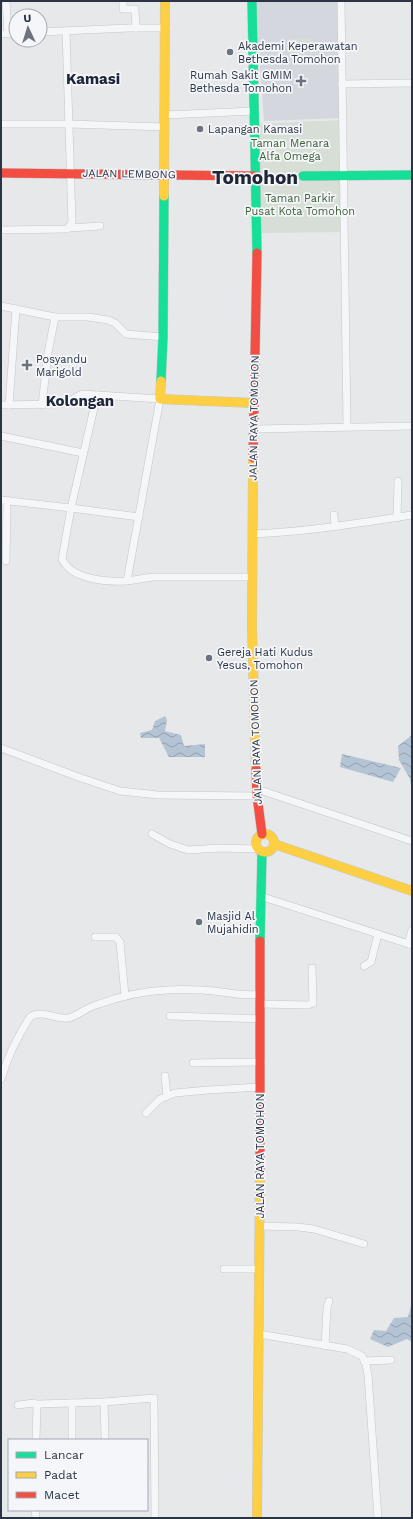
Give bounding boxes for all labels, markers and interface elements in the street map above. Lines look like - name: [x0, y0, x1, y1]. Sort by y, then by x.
- north arrow: [8, 8, 48, 48]
- text: U: [23, 12, 32, 25]
- place label: Akademi Keperawatan Bethesda Tomohon: [238, 40, 358, 66]
- marker: Akademi Keperawatan Bethesda Tomohon: [225, 47, 235, 57]
- place label: Rumah Sakit GMIM Bethesda Tomohon: [189, 69, 292, 95]
- district label: Kamasi: [66, 70, 120, 88]
- marker: Rumah Sakit GMIM Bethesda Tomohon: [295, 75, 307, 87]
- place label: Lapangan Kamasi: [208, 123, 302, 136]
- marker: Lapangan Kamasi: [195, 124, 205, 134]
- park label: Taman Menara Alfa Omega: [251, 137, 329, 163]
- district label: Tomohon: [212, 166, 298, 189]
- street label: JALAN LEMBONG: [82, 167, 176, 181]
- park label: Taman Parkir Pusat Kota Tomohon: [245, 192, 355, 218]
- place label: Posyandu Marigold: [36, 353, 87, 379]
- street label: JALAN RAYA TOMOHON: [246, 355, 262, 481]
- marker: Posyandu Marigold: [21, 359, 33, 371]
- district label: Kolongan: [46, 392, 114, 410]
- place label: Gereja Hati Kudus Yesus, Tomohon: [217, 646, 313, 672]
- marker: Gereja Hati Kudus Yesus, Tomohon: [204, 653, 214, 663]
- street label: JALAN RAYA TOMOHON: [247, 679, 265, 805]
- place label: Masjid Al Mujahidin: [207, 910, 259, 936]
- marker: Masjid Al Mujahidin: [194, 917, 204, 927]
- street label: JALAN RAYA TOMOHON: [254, 1093, 267, 1219]
- legend: [8, 1439, 148, 1511]
- text: Lancar: [44, 1448, 84, 1462]
- text: Padat: [44, 1468, 77, 1482]
- text: Macet: [44, 1488, 79, 1502]

